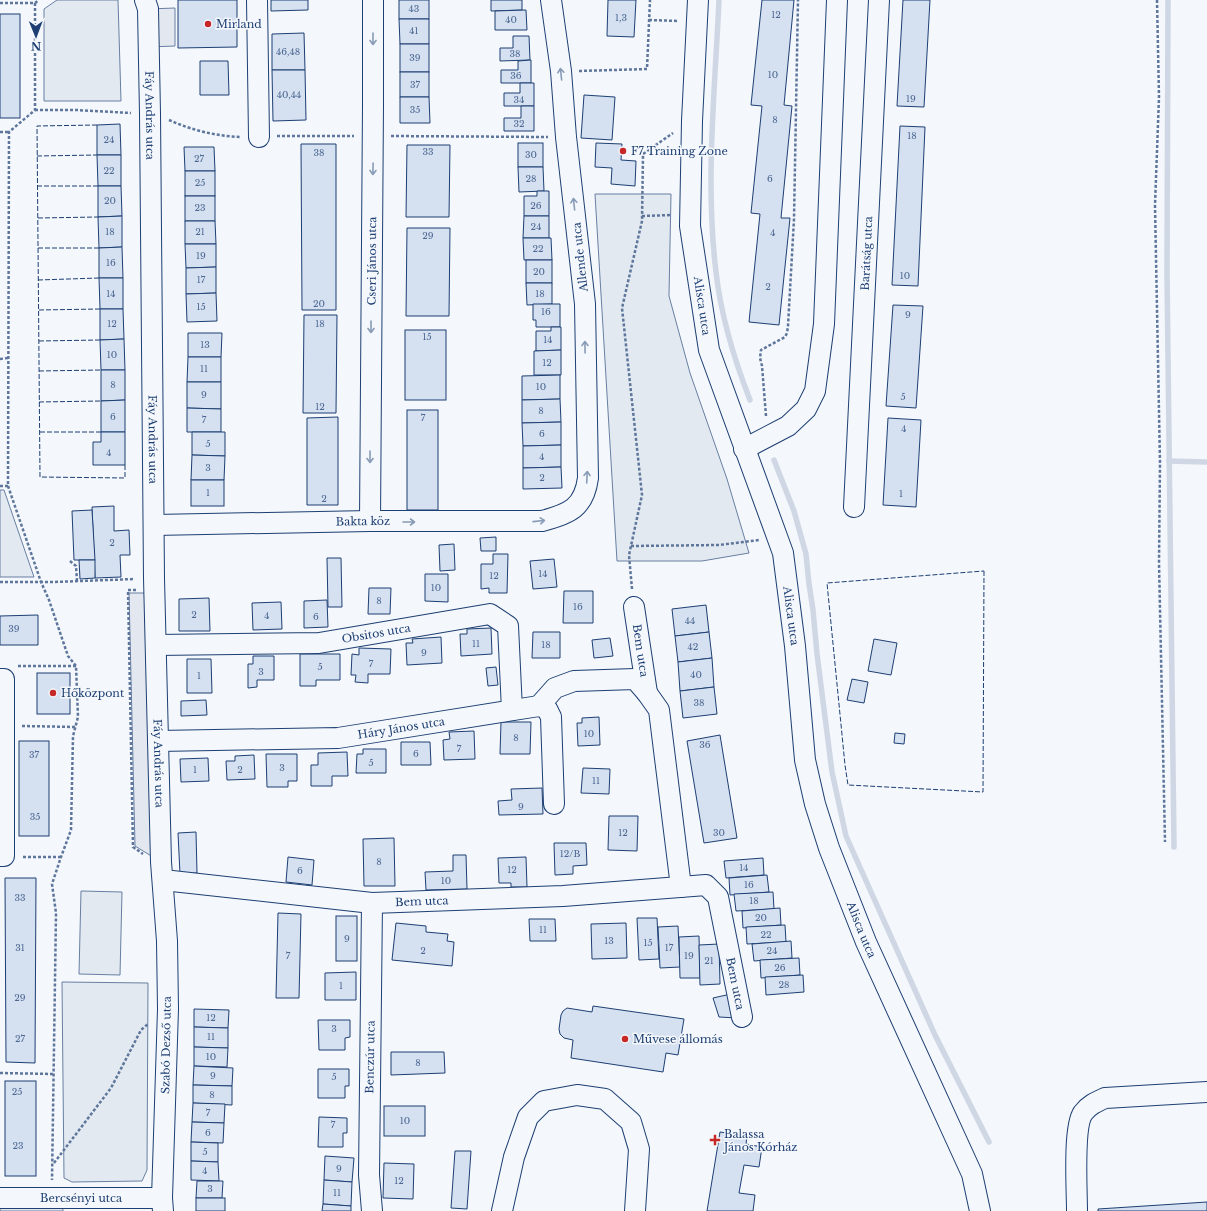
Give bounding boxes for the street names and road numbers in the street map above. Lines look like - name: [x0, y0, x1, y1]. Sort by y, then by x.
- street label: Fáy András utca: [142, 71, 157, 161]
- street label: Barátság utca: [858, 215, 875, 291]
- street label: Cseri János utca: [365, 216, 379, 306]
- street label: Allende utca: [569, 221, 591, 294]
- street label: Alisca utca: [691, 274, 714, 337]
- street label: Fáy András utca: [145, 395, 160, 485]
- street label: Bakta köz: [336, 514, 390, 529]
- street label: Alisca utca: [780, 584, 802, 647]
- street label: Obsitos utca: [341, 620, 412, 646]
- street label: Bem utca: [630, 623, 652, 679]
- street label: Háry János utca: [357, 714, 447, 742]
- street label: Fáy András utca: [150, 719, 167, 809]
- street label: Bem utca: [395, 893, 449, 909]
- street label: Alisca utca: [843, 899, 880, 961]
- street label: Bem utca: [723, 956, 748, 1012]
- street label: Szabó Dezső utca: [158, 995, 174, 1094]
- street label: Benczúr utca: [362, 1019, 378, 1094]
- street label: Bercsényi utca: [40, 1191, 123, 1205]

